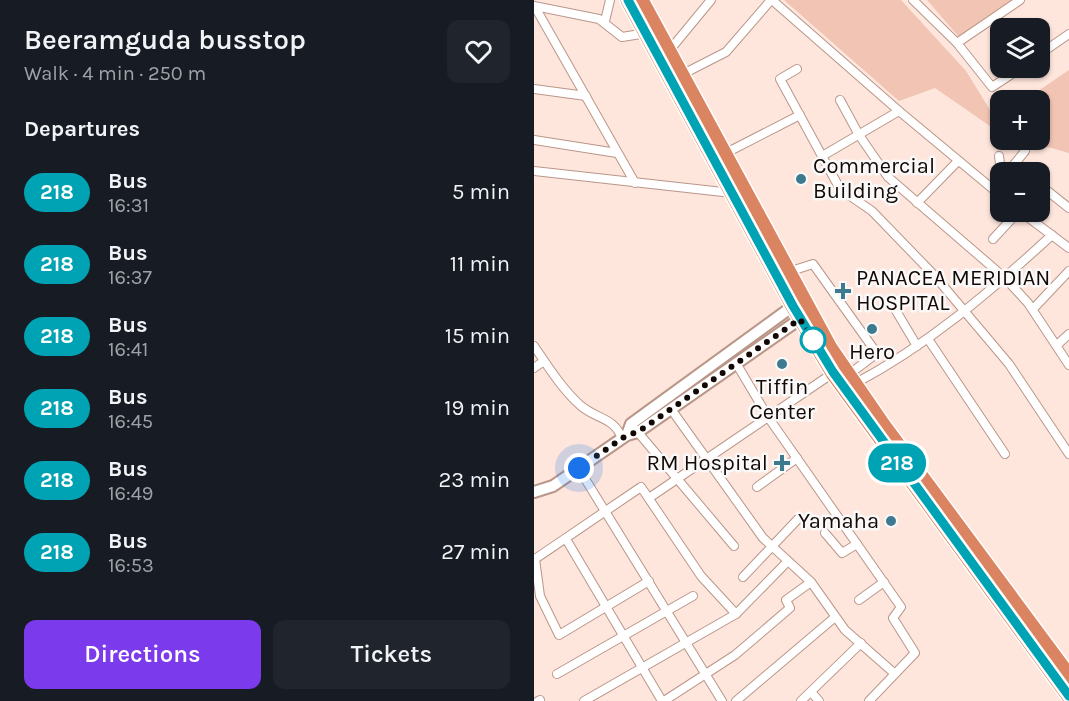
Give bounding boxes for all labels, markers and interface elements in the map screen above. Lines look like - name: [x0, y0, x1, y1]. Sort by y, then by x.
- map controls: [990, 18, 1050, 222]
- button: layers: [990, 18, 1050, 78]
- button: heart: [447, 20, 510, 83]
- text: Beeramguda busstop: [24, 23, 306, 56]
- text: Walk · 4 min · 250 m: [24, 62, 206, 85]
- button: +: [990, 90, 1050, 150]
- text: Departures: [24, 116, 140, 142]
- place label: Commercial Building: [813, 153, 935, 204]
- button: −: [990, 162, 1050, 222]
- text: Bus: [108, 168, 148, 194]
- marker: Commercial Building: [794, 172, 808, 186]
- text: 5 min: [452, 179, 510, 205]
- text: 218: [40, 180, 74, 204]
- text: 16:31: [108, 194, 149, 217]
- text: Bus: [108, 240, 148, 266]
- text: 11 min: [450, 251, 510, 277]
- text: 218: [40, 252, 74, 276]
- place label: PANACEA MERIDIAN HOSPITAL: [856, 265, 1050, 316]
- text: 16:37: [108, 266, 152, 289]
- marker: PANACEA MERIDIAN HOSPITAL: [834, 282, 852, 300]
- text: Bus: [108, 312, 148, 338]
- marker: Hero: [865, 322, 879, 336]
- text: 15 min: [445, 323, 510, 349]
- text: 218: [40, 324, 74, 348]
- unlabelled marker: [800, 327, 826, 353]
- text: 16:41: [108, 338, 148, 361]
- place label: Hero: [849, 339, 895, 365]
- marker: Tiffin Center: [775, 357, 789, 371]
- place label: Tiffin Center: [749, 374, 815, 425]
- text: Bus: [108, 384, 148, 410]
- text: 19 min: [444, 395, 510, 421]
- text: 218: [40, 396, 74, 420]
- text: 16:45: [108, 410, 153, 433]
- line badge: 218: [862, 444, 932, 482]
- place label: RM Hospital: [646, 450, 768, 476]
- text: 218: [880, 451, 914, 475]
- your location: [564, 453, 594, 483]
- marker: RM Hospital: [773, 454, 791, 472]
- text: Bus: [108, 456, 148, 482]
- text: 23 min: [439, 467, 510, 493]
- text: 218: [40, 468, 74, 492]
- text: 16:49: [108, 482, 153, 505]
- place label: Yamaha: [798, 508, 879, 534]
- marker: Yamaha: [884, 514, 898, 528]
- text: Bus: [108, 528, 148, 554]
- text: 27 min: [441, 539, 510, 565]
- text: 218: [40, 540, 74, 564]
- text: 16:53: [108, 554, 154, 577]
- button: Directions: [24, 620, 261, 689]
- button: Tickets: [273, 620, 510, 689]

